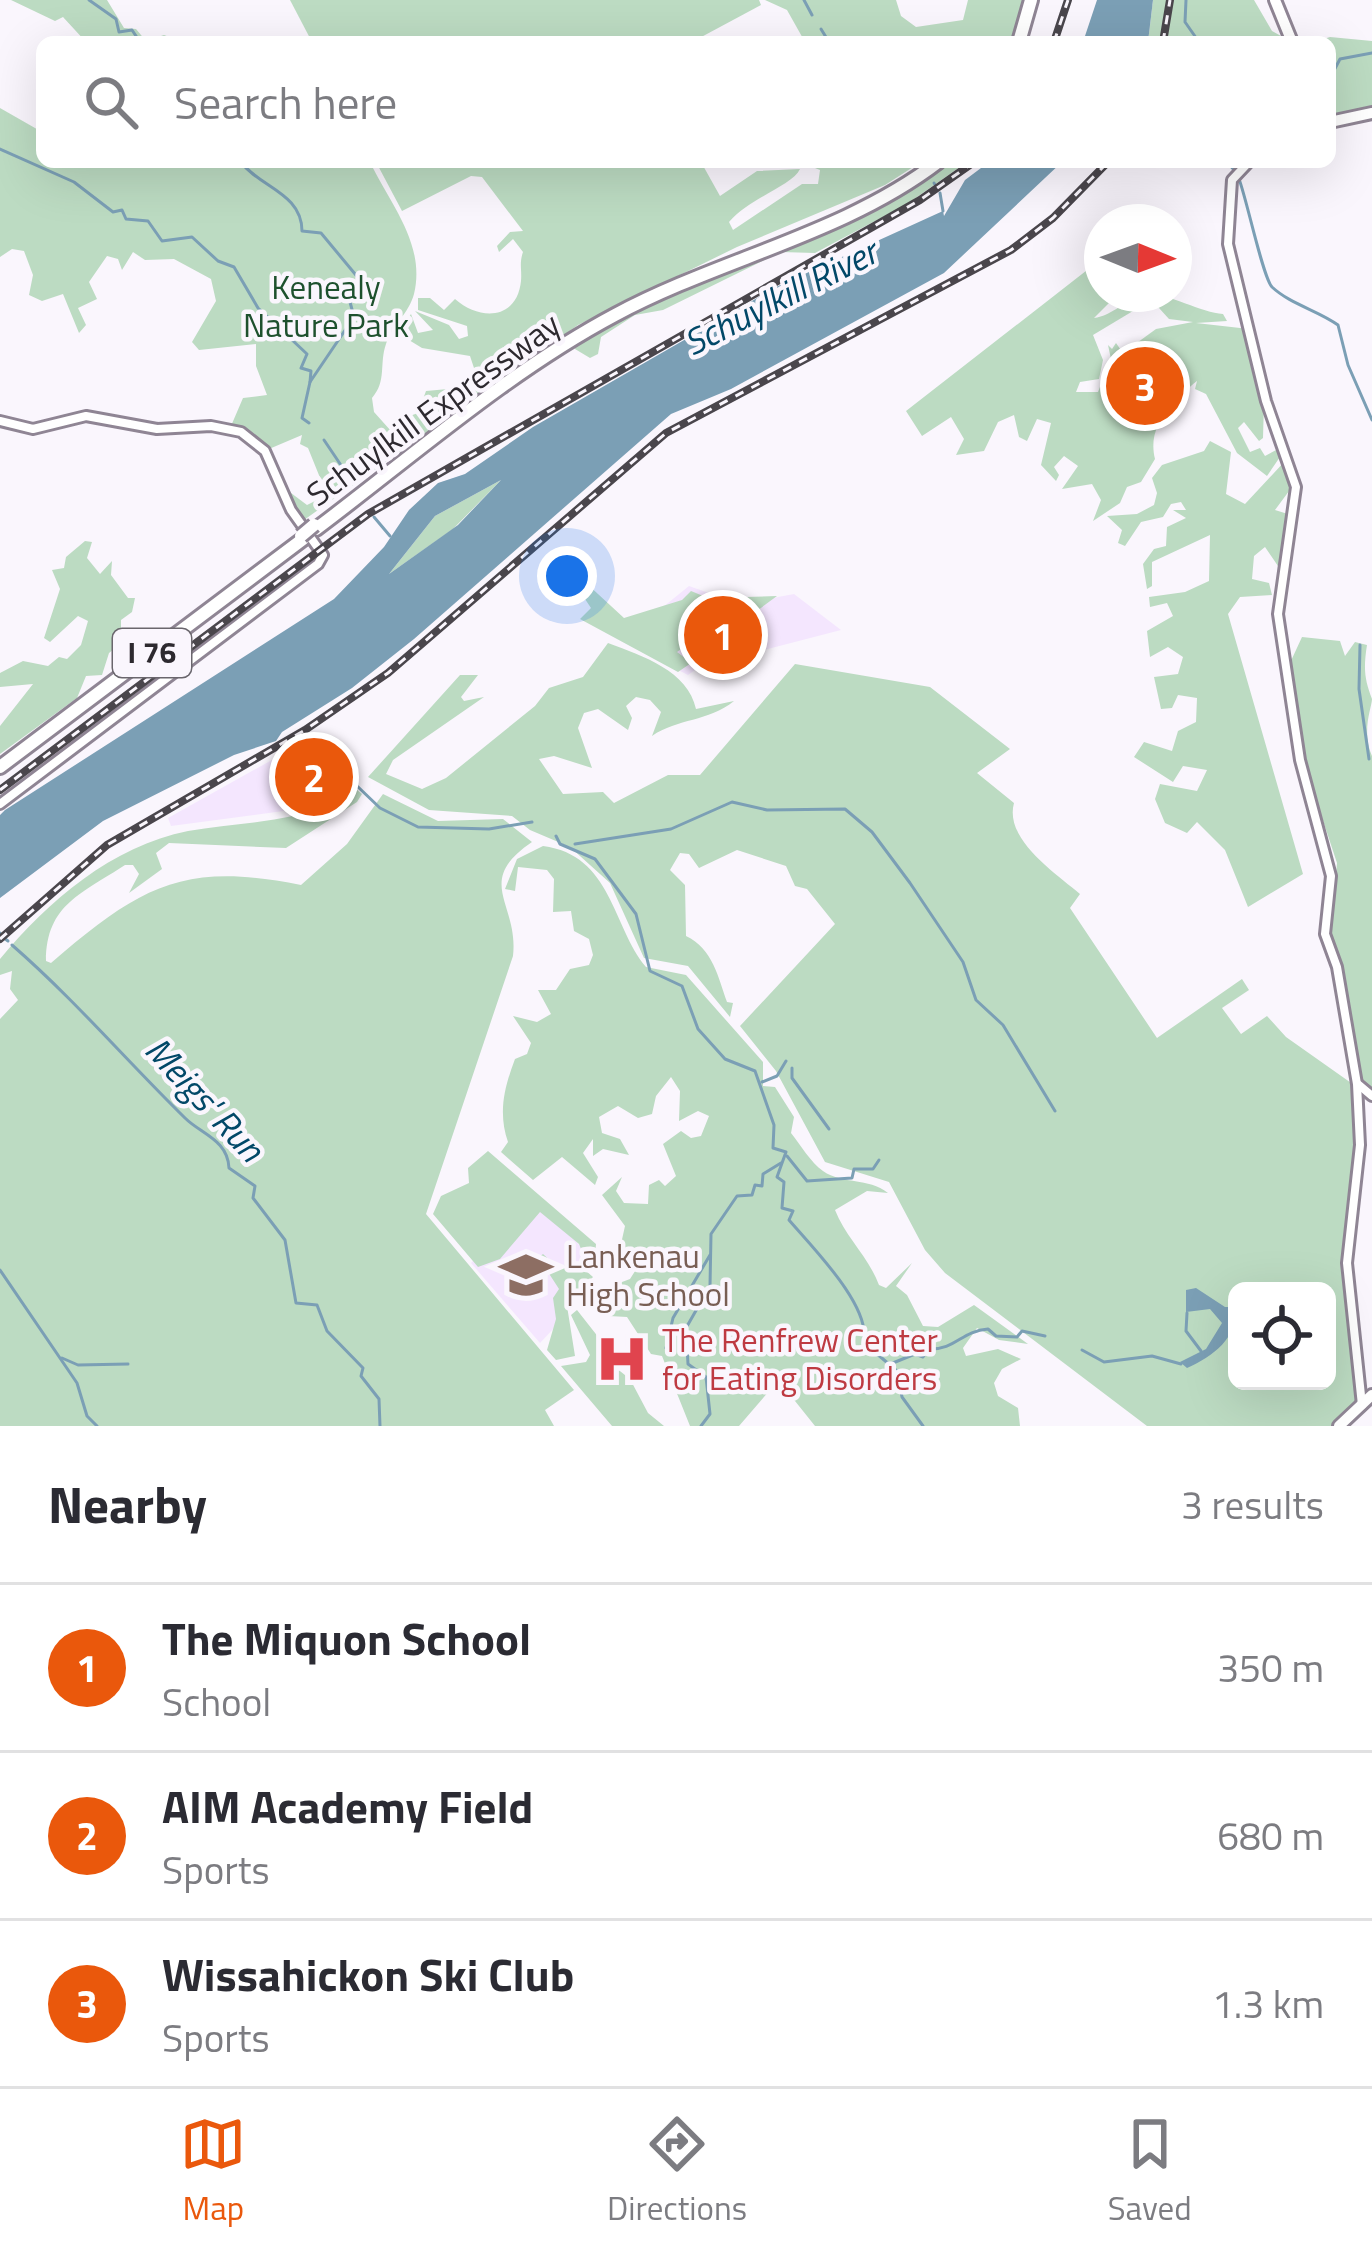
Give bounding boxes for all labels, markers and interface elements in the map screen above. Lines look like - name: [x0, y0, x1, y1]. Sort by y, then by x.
- search box: [36, 36, 1336, 168]
- text: Search here: [174, 68, 397, 136]
- icon: search: [78, 69, 144, 135]
- north arrow: [1084, 204, 1192, 312]
- water label: Schuylkill River: [673, 222, 890, 369]
- park label: Kenealy Nature Park: [243, 262, 409, 350]
- street label: Schuylkill Expressway: [296, 300, 570, 518]
- pin: 3: [1106, 341, 1184, 431]
- your location: [537, 546, 597, 606]
- pin: 1: [684, 590, 762, 680]
- road number: I 76: [113, 629, 191, 677]
- pin: 2: [275, 732, 353, 822]
- water label: Meigs' Run: [133, 1024, 279, 1175]
- place label: Lankenau High School: [566, 1231, 730, 1319]
- school or university icon: Lankenau High School: [497, 1246, 555, 1304]
- map controls: [1228, 1282, 1336, 1390]
- button: locate: [1228, 1282, 1336, 1390]
- place label: The Renfrew Center for Eating Disorders: [662, 1315, 938, 1403]
- hospital icon: The Renfrew Center for Eating Disorders: [593, 1330, 651, 1388]
- text: Nearby: [48, 1465, 207, 1543]
- text: 3 results: [1181, 1475, 1324, 1534]
- text: The Miquon School: [162, 1604, 531, 1672]
- text: 1: [76, 1638, 98, 1697]
- text: 350 m: [1217, 1638, 1324, 1697]
- text: School: [162, 1672, 271, 1731]
- text: AIM Academy Field: [162, 1772, 533, 1840]
- text: 2: [76, 1806, 98, 1865]
- text: 680 m: [1217, 1806, 1324, 1865]
- text: Sports: [162, 1840, 270, 1899]
- text: Wissahickon Ski Club: [162, 1940, 574, 2008]
- text: 3: [76, 1974, 98, 2033]
- text: 1.3 km: [1212, 1974, 1324, 2033]
- text: Sports: [162, 2008, 270, 2067]
- tab: Map: [180, 2111, 246, 2233]
- tab: Directions: [607, 2111, 747, 2233]
- tab: Saved: [1108, 2111, 1192, 2233]

